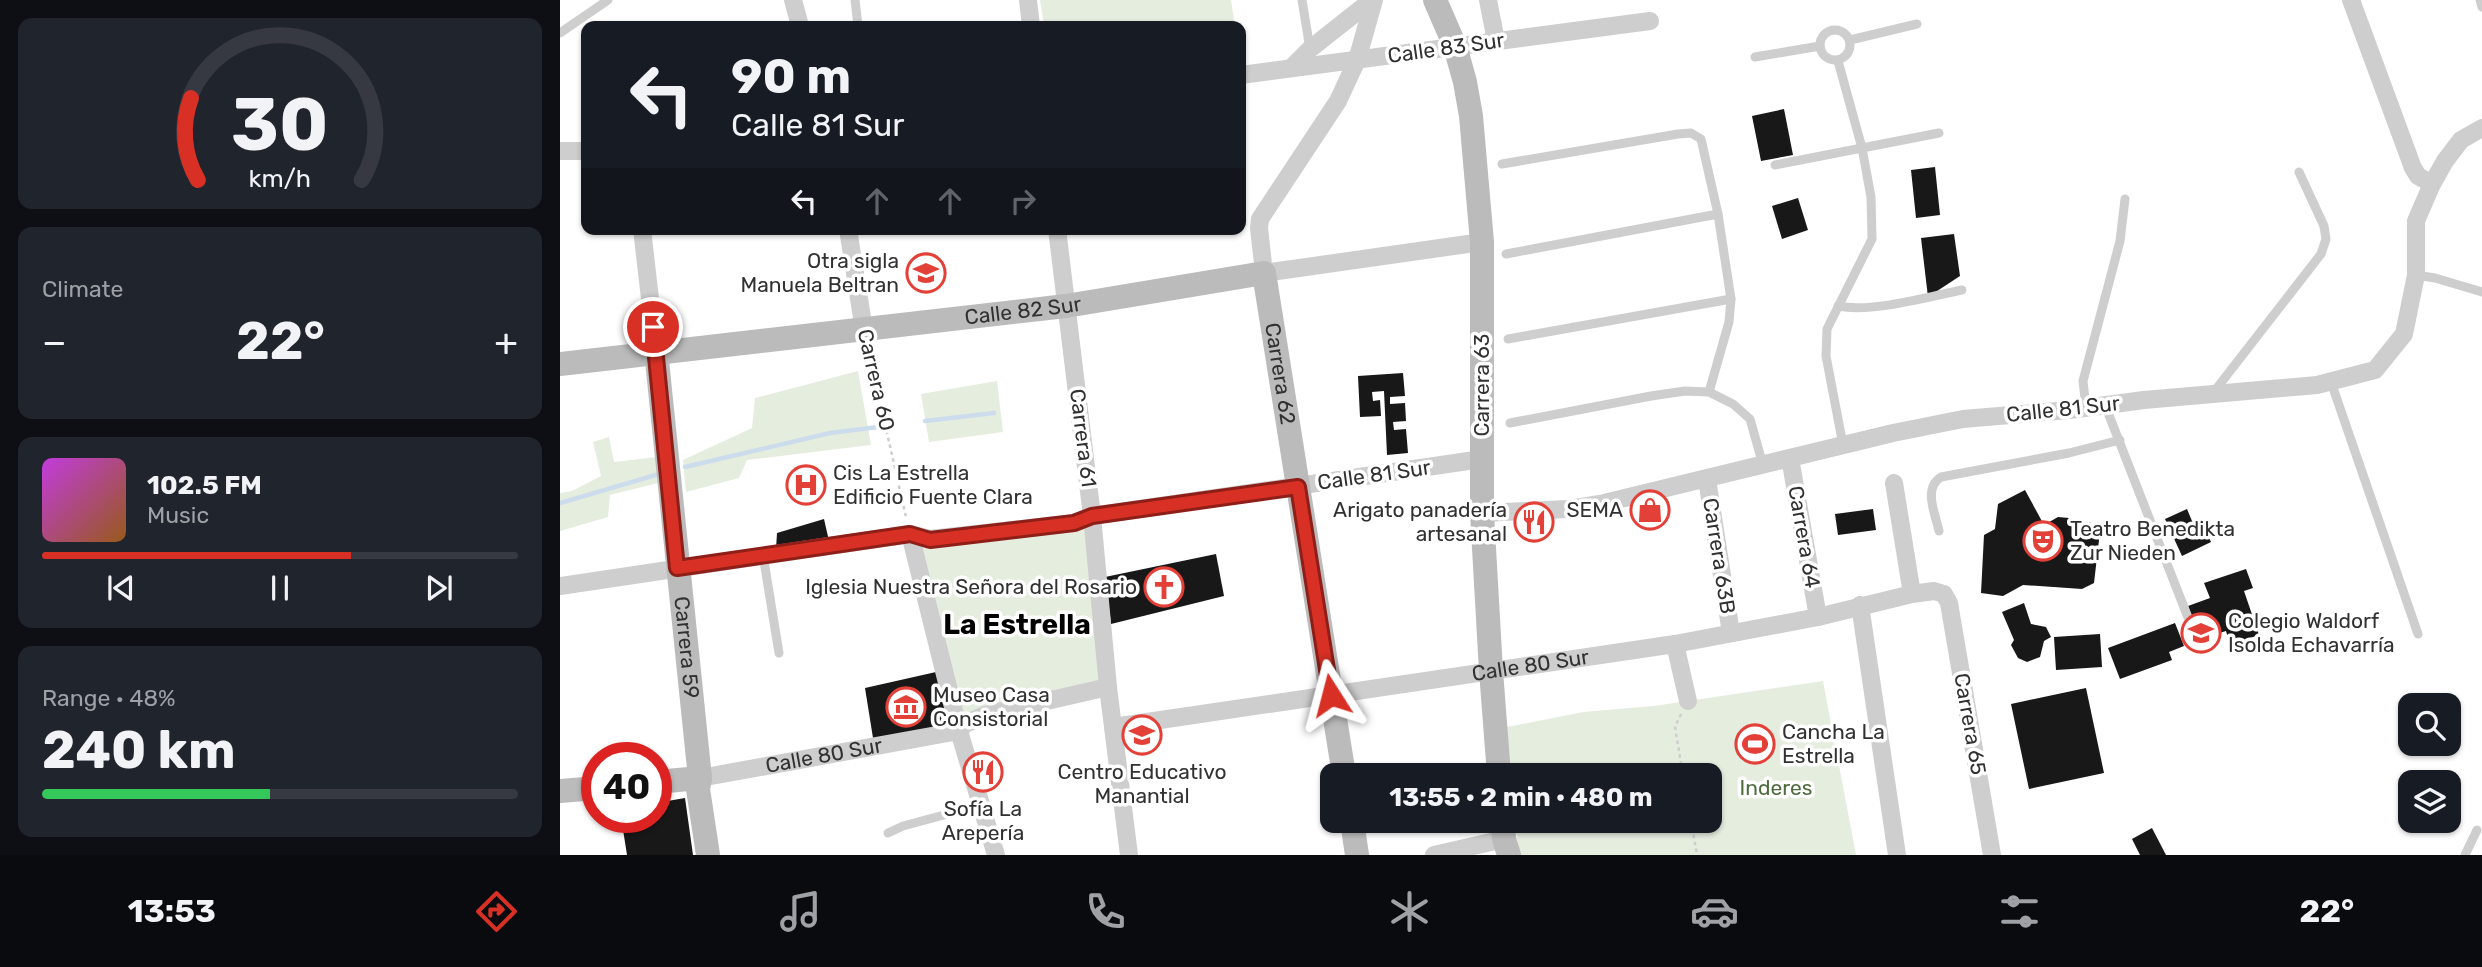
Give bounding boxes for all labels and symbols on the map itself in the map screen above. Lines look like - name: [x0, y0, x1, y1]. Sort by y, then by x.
- street label: Calle 83 Sur: [1386, 27, 1506, 68]
- place label: Otra sigla Manuela Beltran: [741, 248, 899, 297]
- school or university icon: Otra sigla Manuela Beltran: [905, 252, 947, 294]
- street label: Calle 82 Sur: [963, 291, 1083, 330]
- pin: [623, 297, 683, 357]
- street label: Carrera 62: [1260, 321, 1301, 426]
- street label: Carrera 60: [853, 327, 900, 433]
- street label: Carrera 63: [1469, 334, 1494, 436]
- street label: Carrera 61: [1065, 387, 1102, 488]
- street label: Calle 81 Sur: [2005, 390, 2121, 427]
- street label: Calle 81 Sur: [1316, 454, 1432, 495]
- place label: Cis La Estrella Edificio Fuente Clara: [833, 460, 1033, 509]
- hospital icon: Cis La Estrella Edificio Fuente Clara: [785, 464, 827, 506]
- street label: Carrera 64: [1783, 484, 1826, 590]
- shop icon: SEMA: [1629, 489, 1671, 531]
- street label: Carrera 63B: [1698, 496, 1741, 616]
- place label: Arigato panadería artesanal: [1333, 497, 1507, 546]
- place label: SEMA: [1566, 497, 1623, 522]
- restaurant icon: Arigato panadería artesanal: [1513, 501, 1555, 543]
- place label: Teatro Benedikta Zur Nieden: [2070, 516, 2235, 565]
- theatre icon: Teatro Benedikta Zur Nieden: [2022, 520, 2064, 562]
- church icon: Iglesia Nuestra Señora del Rosario: [1143, 566, 1185, 608]
- place label: Iglesia Nuestra Señora del Rosario: [805, 574, 1137, 599]
- street label: Carrera 59: [669, 595, 705, 700]
- district label: La Estrella: [943, 608, 1091, 641]
- place label: Colegio Waldorf Isolda Echavarría: [2228, 608, 2395, 657]
- school or university icon: Colegio Waldorf Isolda Echavarría: [2180, 612, 2222, 654]
- street label: Calle 80 Sur: [1470, 644, 1591, 686]
- position arrow: [1294, 658, 1368, 732]
- street label: Carrera 65: [1949, 671, 1992, 777]
- place label: Museo Casa Consistorial: [933, 682, 1050, 731]
- museum icon: Museo Casa Consistorial: [885, 686, 927, 728]
- school or university icon: Centro Educativo Manantial: [1121, 714, 1163, 756]
- place label: Cancha La Estrella: [1782, 719, 1885, 768]
- sports icon: Cancha La Estrella: [1734, 723, 1776, 765]
- street label: Calle 80 Sur: [763, 732, 884, 778]
- speed limit sign: 40: [581, 742, 672, 833]
- restaurant icon: Sofía La Arepería: [962, 751, 1004, 793]
- place label: Centro Educativo Manantial: [1058, 759, 1226, 808]
- park label: Inderes: [1740, 775, 1812, 800]
- place label: Sofía La Arepería: [942, 796, 1024, 845]

